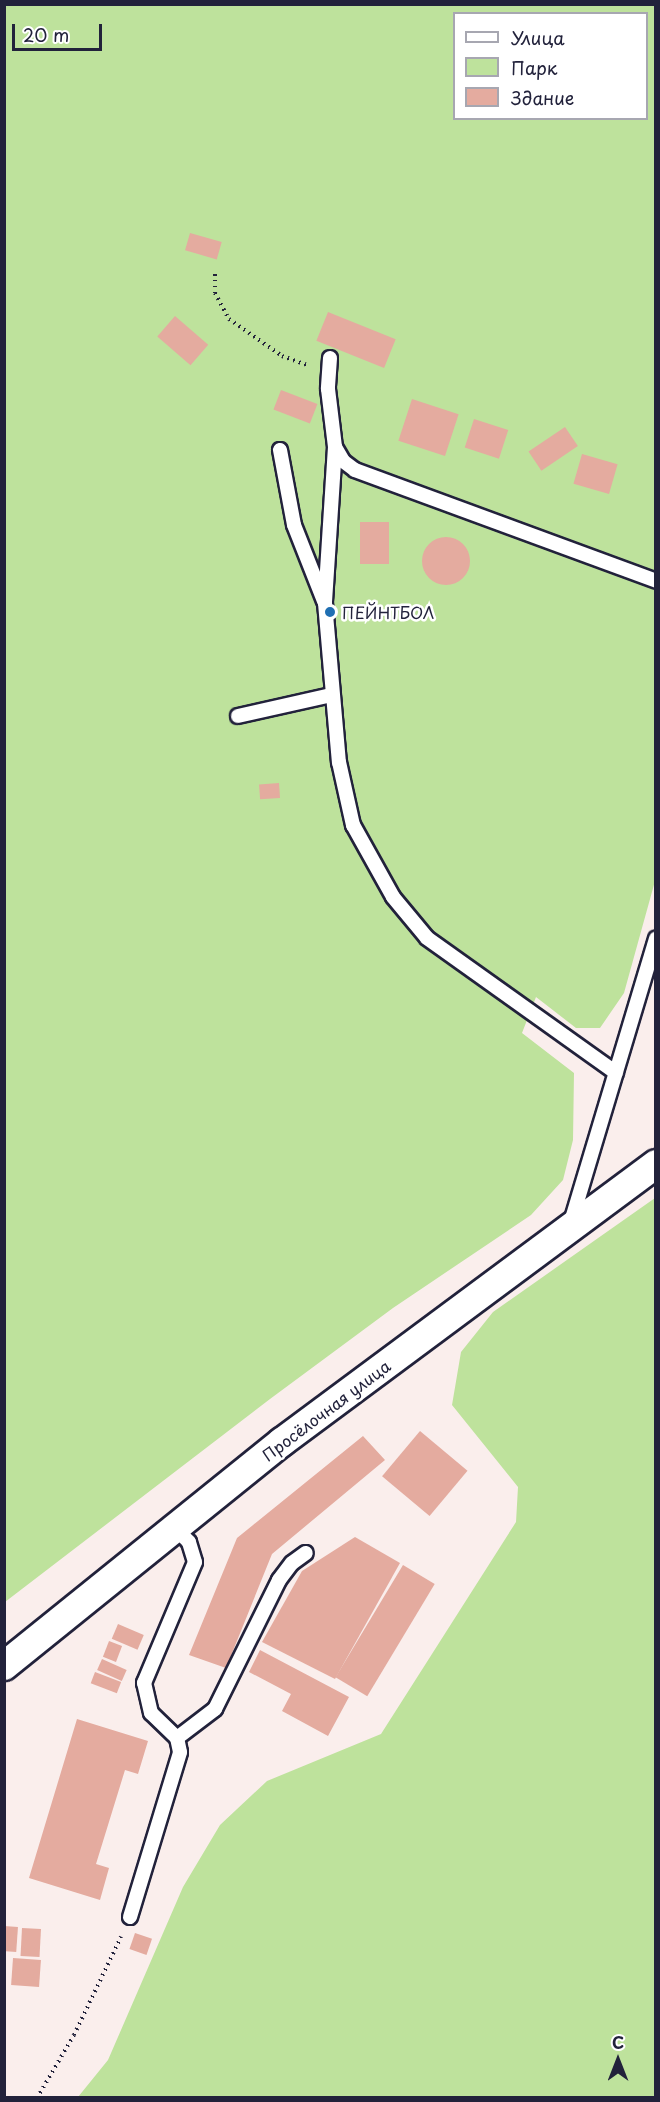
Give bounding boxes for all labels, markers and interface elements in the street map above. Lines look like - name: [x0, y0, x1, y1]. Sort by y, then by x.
- scale bar: [15, 12, 105, 50]
- legend: [453, 12, 648, 120]
- text: 20 m: [23, 21, 69, 48]
- text: Улица: [511, 24, 565, 51]
- text: Парк: [511, 54, 557, 81]
- text: Здание: [511, 84, 574, 111]
- place label: ПЕЙНТБОЛ: [342, 602, 434, 622]
- marker: ПЕЙНТБОЛ: [323, 605, 337, 619]
- street label: Просёлочная улица: [258, 1355, 394, 1465]
- north arrow: [588, 2030, 648, 2090]
- text: С: [612, 2030, 624, 2054]

